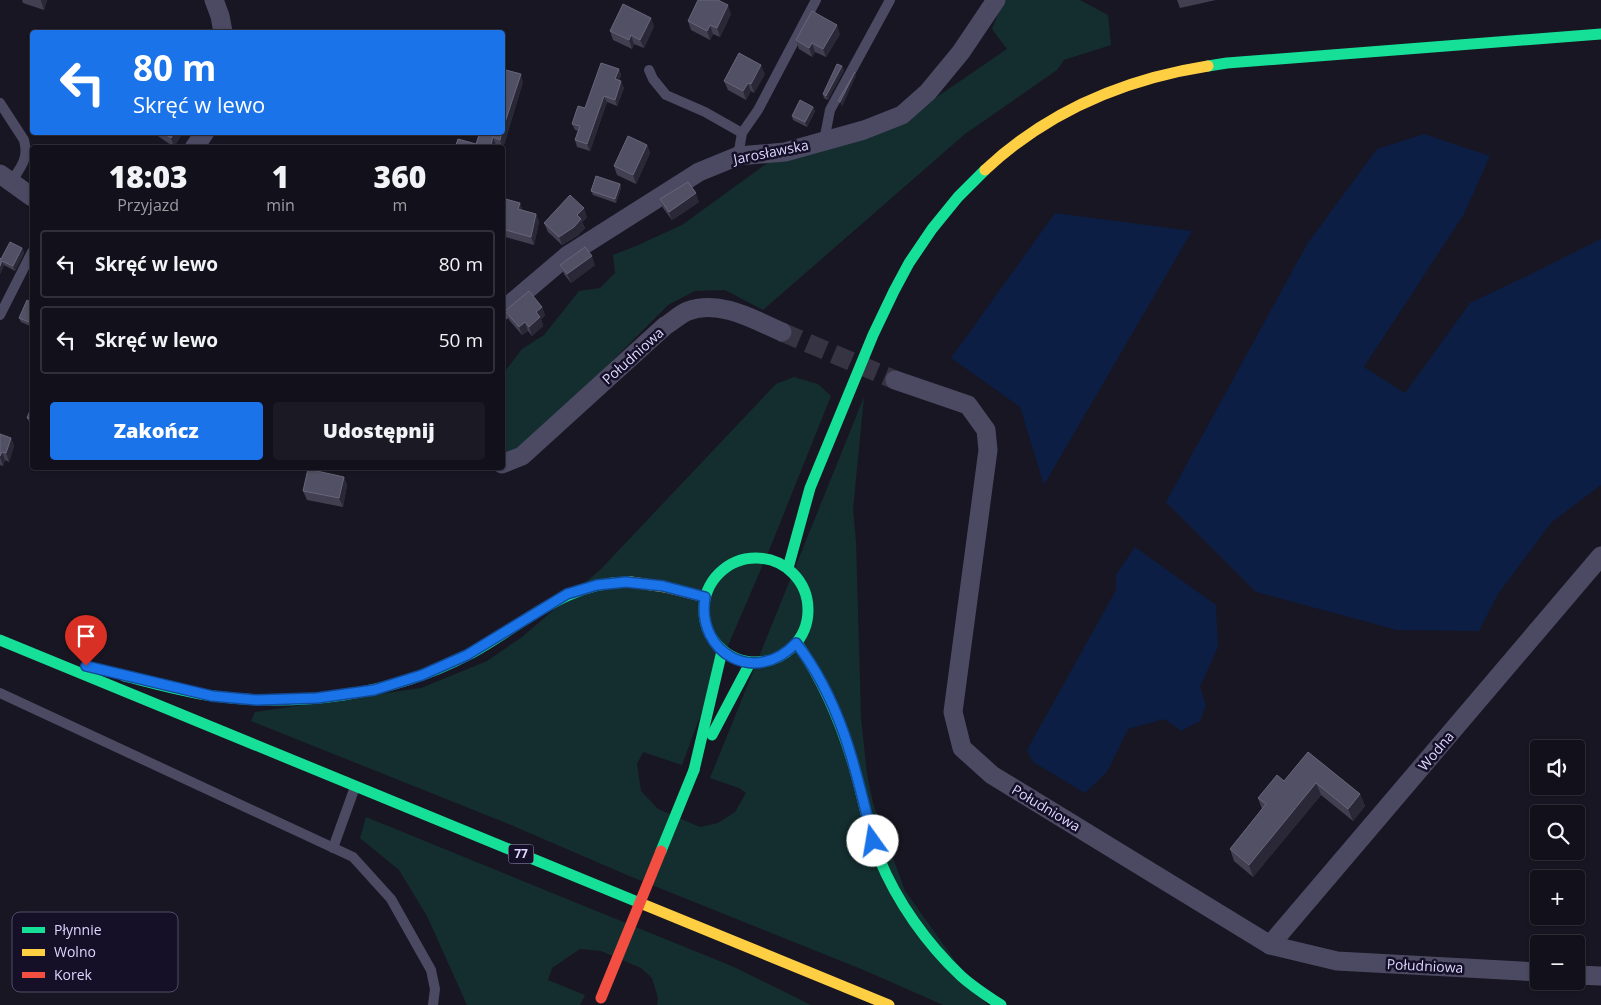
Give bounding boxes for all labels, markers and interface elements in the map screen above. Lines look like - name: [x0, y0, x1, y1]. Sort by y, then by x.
- text: 80 m: [133, 44, 216, 91]
- icon: left: [50, 50, 115, 115]
- text: Skręć w lewo: [133, 89, 265, 119]
- street label: Jarosławska: [730, 135, 810, 168]
- text: 18:03: [109, 156, 188, 197]
- text: 1: [272, 156, 289, 197]
- text: 360: [374, 156, 426, 197]
- text: Przyjazd: [117, 194, 179, 216]
- text: min: [266, 194, 295, 216]
- text: m: [393, 194, 407, 216]
- icon: left: [52, 250, 80, 278]
- text: Skręć w lewo: [95, 251, 218, 277]
- text: 80 m: [439, 251, 483, 277]
- street label: Południowa: [598, 323, 668, 388]
- icon: left: [52, 326, 80, 354]
- text: Skręć w lewo: [95, 327, 218, 353]
- text: 50 m: [439, 327, 483, 353]
- button: Zakończ: [50, 402, 263, 460]
- button: Udostępnij: [273, 402, 485, 460]
- pin: [65, 615, 107, 666]
- icon: arrive: [72, 622, 100, 650]
- street label: Wodna: [1413, 727, 1458, 775]
- map controls: [1530, 740, 1585, 990]
- button: sound: [1530, 740, 1585, 795]
- street label: Południowa: [1008, 780, 1084, 835]
- button: search: [1530, 805, 1585, 860]
- position arrow: [846, 814, 898, 866]
- road number: 77: [508, 844, 534, 864]
- button: +: [1530, 870, 1585, 925]
- legend: [12, 912, 178, 992]
- text: Płynnie: [54, 920, 102, 939]
- button: −: [1530, 935, 1585, 990]
- text: Wolno: [54, 942, 96, 961]
- street label: Południowa: [1386, 954, 1464, 977]
- text: Korek: [54, 965, 93, 984]

